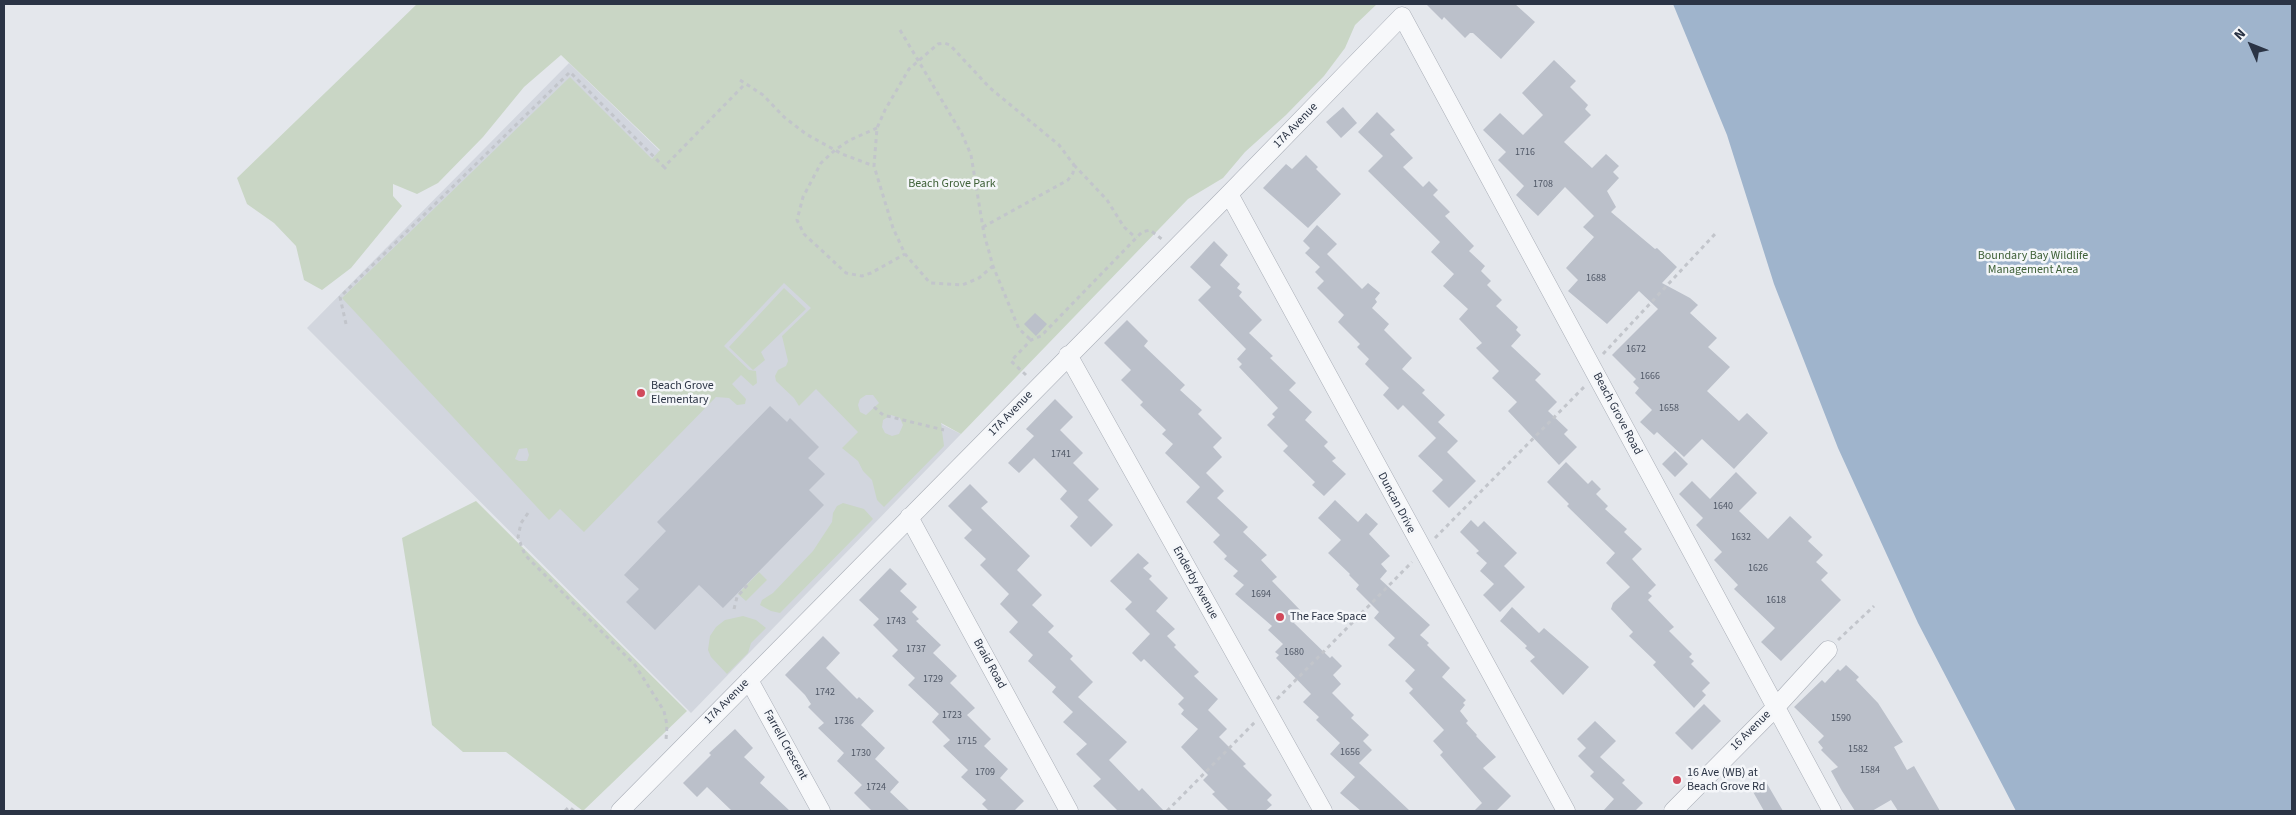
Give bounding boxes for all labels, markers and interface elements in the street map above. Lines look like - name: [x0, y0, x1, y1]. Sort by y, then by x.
- north arrow: [2226, 20, 2276, 70]
- text: N: [2230, 24, 2251, 45]
- street label: 17A Avenue: [1271, 100, 1321, 152]
- house number: 1716: [1515, 147, 1535, 159]
- park label: Beach Grove Park: [908, 177, 996, 191]
- house number: 1708: [1533, 179, 1553, 191]
- park label: Boundary Bay Wildlife Management Area: [1978, 249, 2088, 277]
- house number: 1688: [1586, 273, 1606, 285]
- house number: 1672: [1626, 344, 1646, 356]
- street label: Beach Grove Road: [1589, 371, 1645, 457]
- house number: 1666: [1640, 371, 1660, 383]
- place label: Beach Grove Elementary: [651, 379, 714, 407]
- marker: Beach Grove Elementary: [635, 387, 647, 399]
- street label: 17A Avenue: [986, 388, 1036, 440]
- house number: 1658: [1659, 403, 1679, 415]
- house number: 1741: [1051, 449, 1071, 461]
- street label: Duncan Drive: [1374, 470, 1418, 536]
- house number: 1640: [1713, 501, 1733, 513]
- house number: 1632: [1731, 532, 1751, 544]
- street label: Enderby Avenue: [1169, 544, 1221, 622]
- house number: 1626: [1748, 563, 1768, 575]
- house number: 1694: [1251, 589, 1271, 601]
- house number: 1618: [1766, 595, 1786, 607]
- place label: The Face Space: [1290, 610, 1367, 624]
- marker: The Face Space: [1274, 611, 1286, 623]
- house number: 1743: [886, 616, 906, 628]
- street label: Braid Road: [969, 637, 1009, 691]
- house number: 1737: [906, 644, 926, 656]
- house number: 1680: [1284, 647, 1304, 659]
- house number: 1729: [923, 674, 943, 686]
- street label: 17A Avenue: [701, 676, 753, 728]
- house number: 1742: [815, 687, 835, 699]
- street label: Farrell Crescent: [760, 707, 810, 783]
- street label: 16 Avenue: [1728, 708, 1774, 754]
- house number: 1723: [942, 710, 962, 722]
- house number: 1590: [1831, 713, 1851, 725]
- house number: 1736: [834, 716, 854, 728]
- house number: 1715: [957, 736, 977, 748]
- house number: 1582: [1848, 744, 1868, 756]
- house number: 1656: [1340, 747, 1360, 759]
- house number: 1730: [851, 748, 871, 760]
- house number: 1584: [1860, 765, 1880, 777]
- place label: 16 Ave (WB) at Beach Grove Rd: [1687, 766, 1765, 794]
- house number: 1709: [975, 767, 995, 779]
- marker: 16 Ave (WB) at Beach Grove Rd: [1671, 774, 1683, 786]
- house number: 1724: [866, 782, 886, 794]

